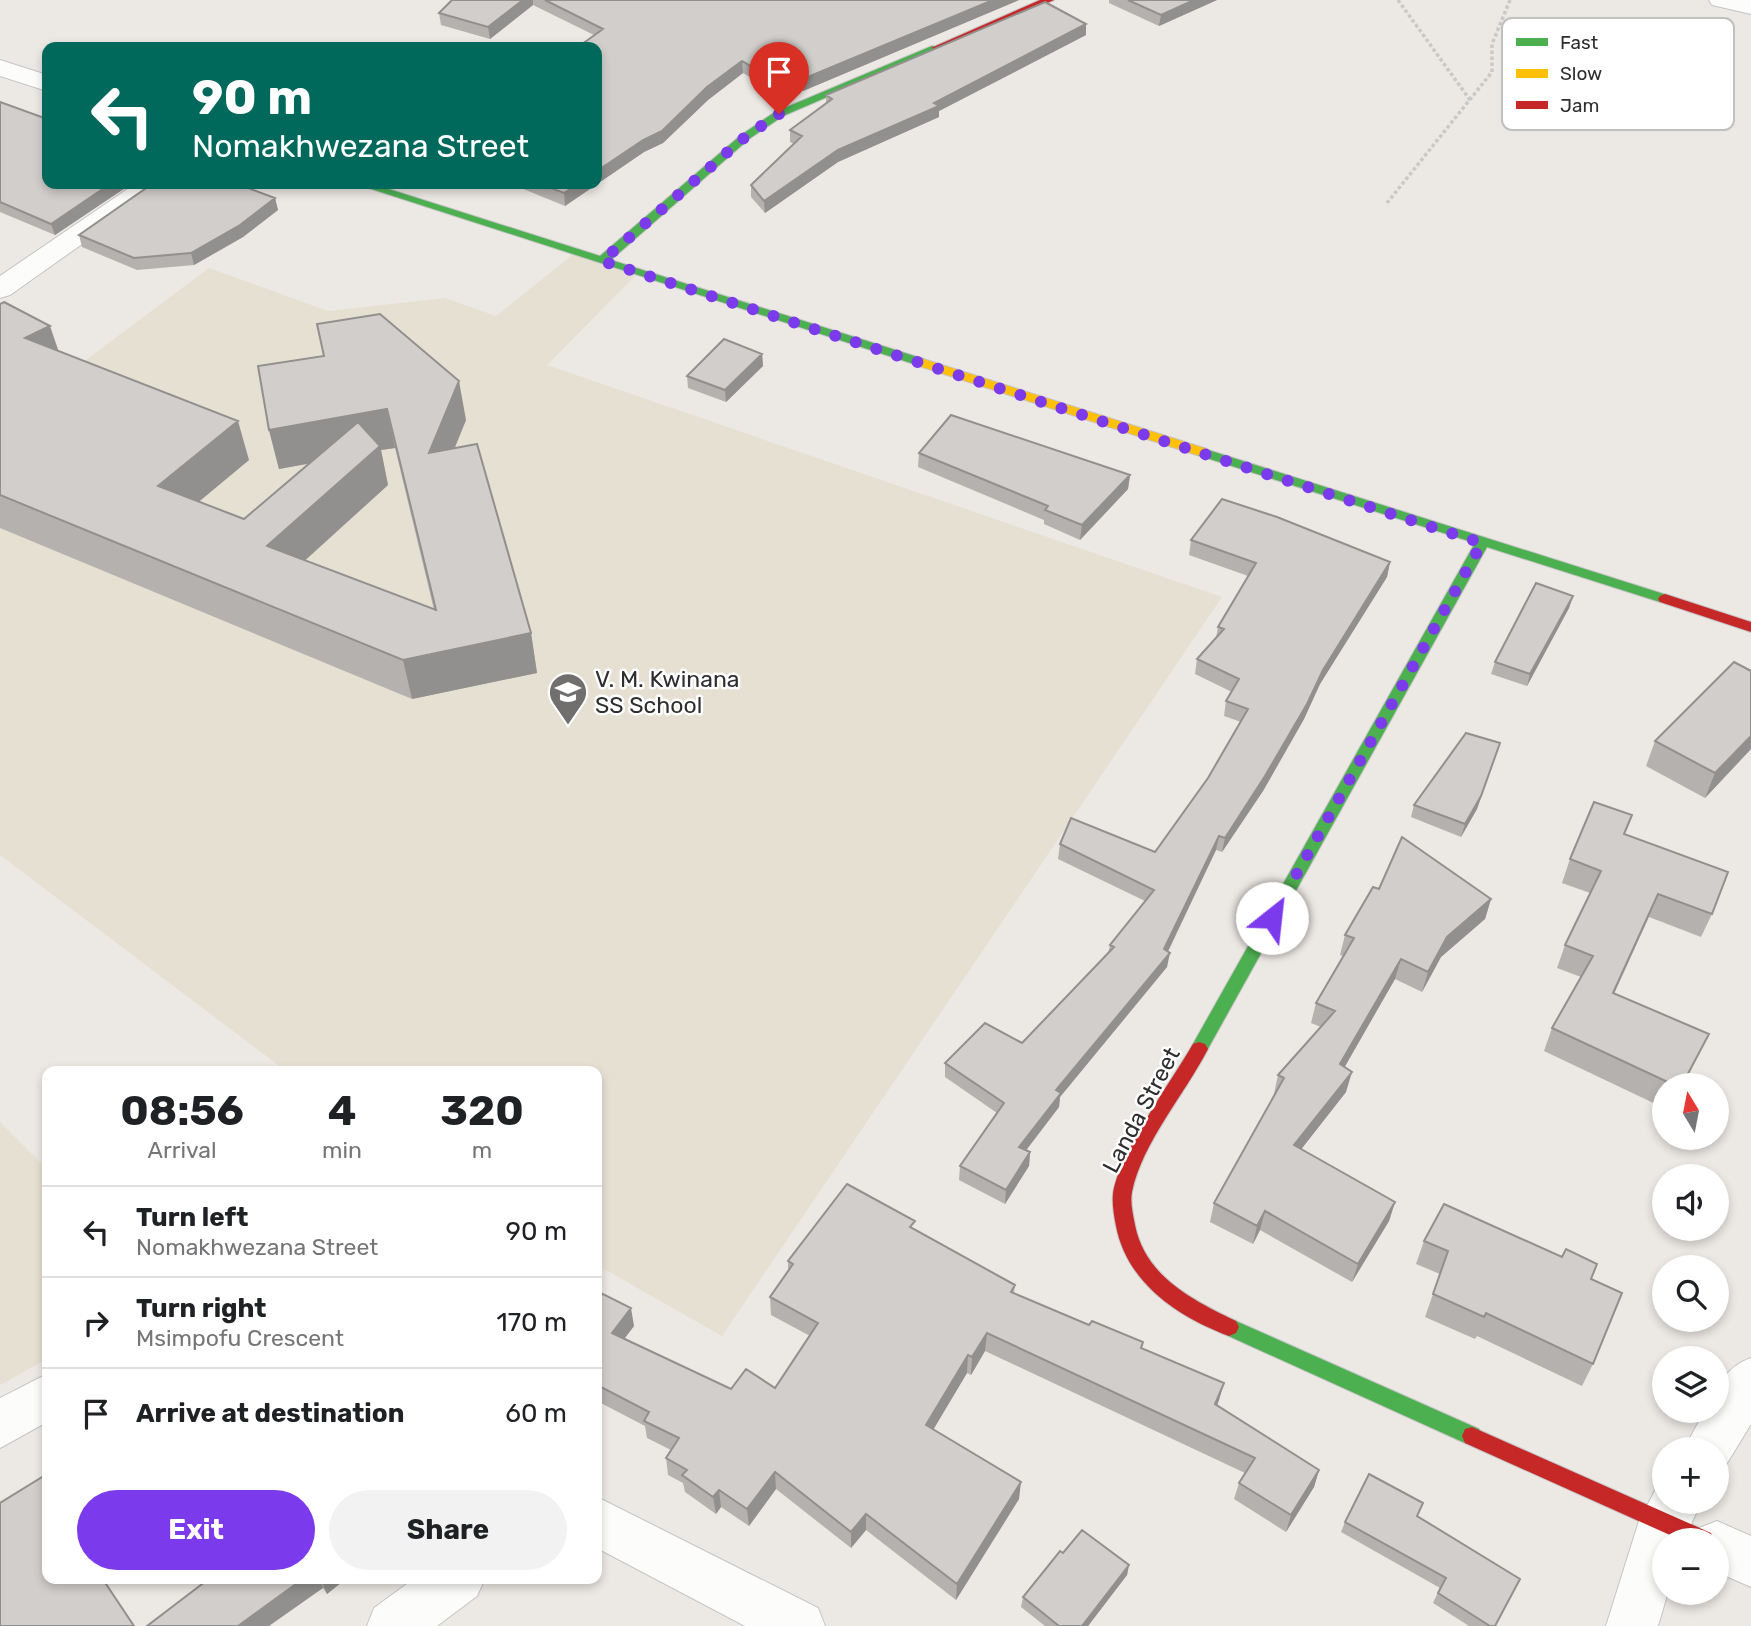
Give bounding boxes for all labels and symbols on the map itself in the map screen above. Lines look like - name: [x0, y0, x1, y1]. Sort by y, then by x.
- legend: [1502, 18, 1734, 130]
- text: Fast: [1560, 31, 1599, 54]
- pin: [749, 42, 809, 114]
- text: Slow: [1560, 62, 1602, 85]
- text: Jam: [1560, 94, 1599, 117]
- place label: V. M. Kwinana SS School: [595, 665, 740, 719]
- school or university icon: V. M. Kwinana SS School: [547, 671, 589, 726]
- position arrow: [1235, 881, 1309, 955]
- street label: Landa Street: [1096, 1042, 1186, 1178]
- north arrow: [1652, 1073, 1729, 1150]

